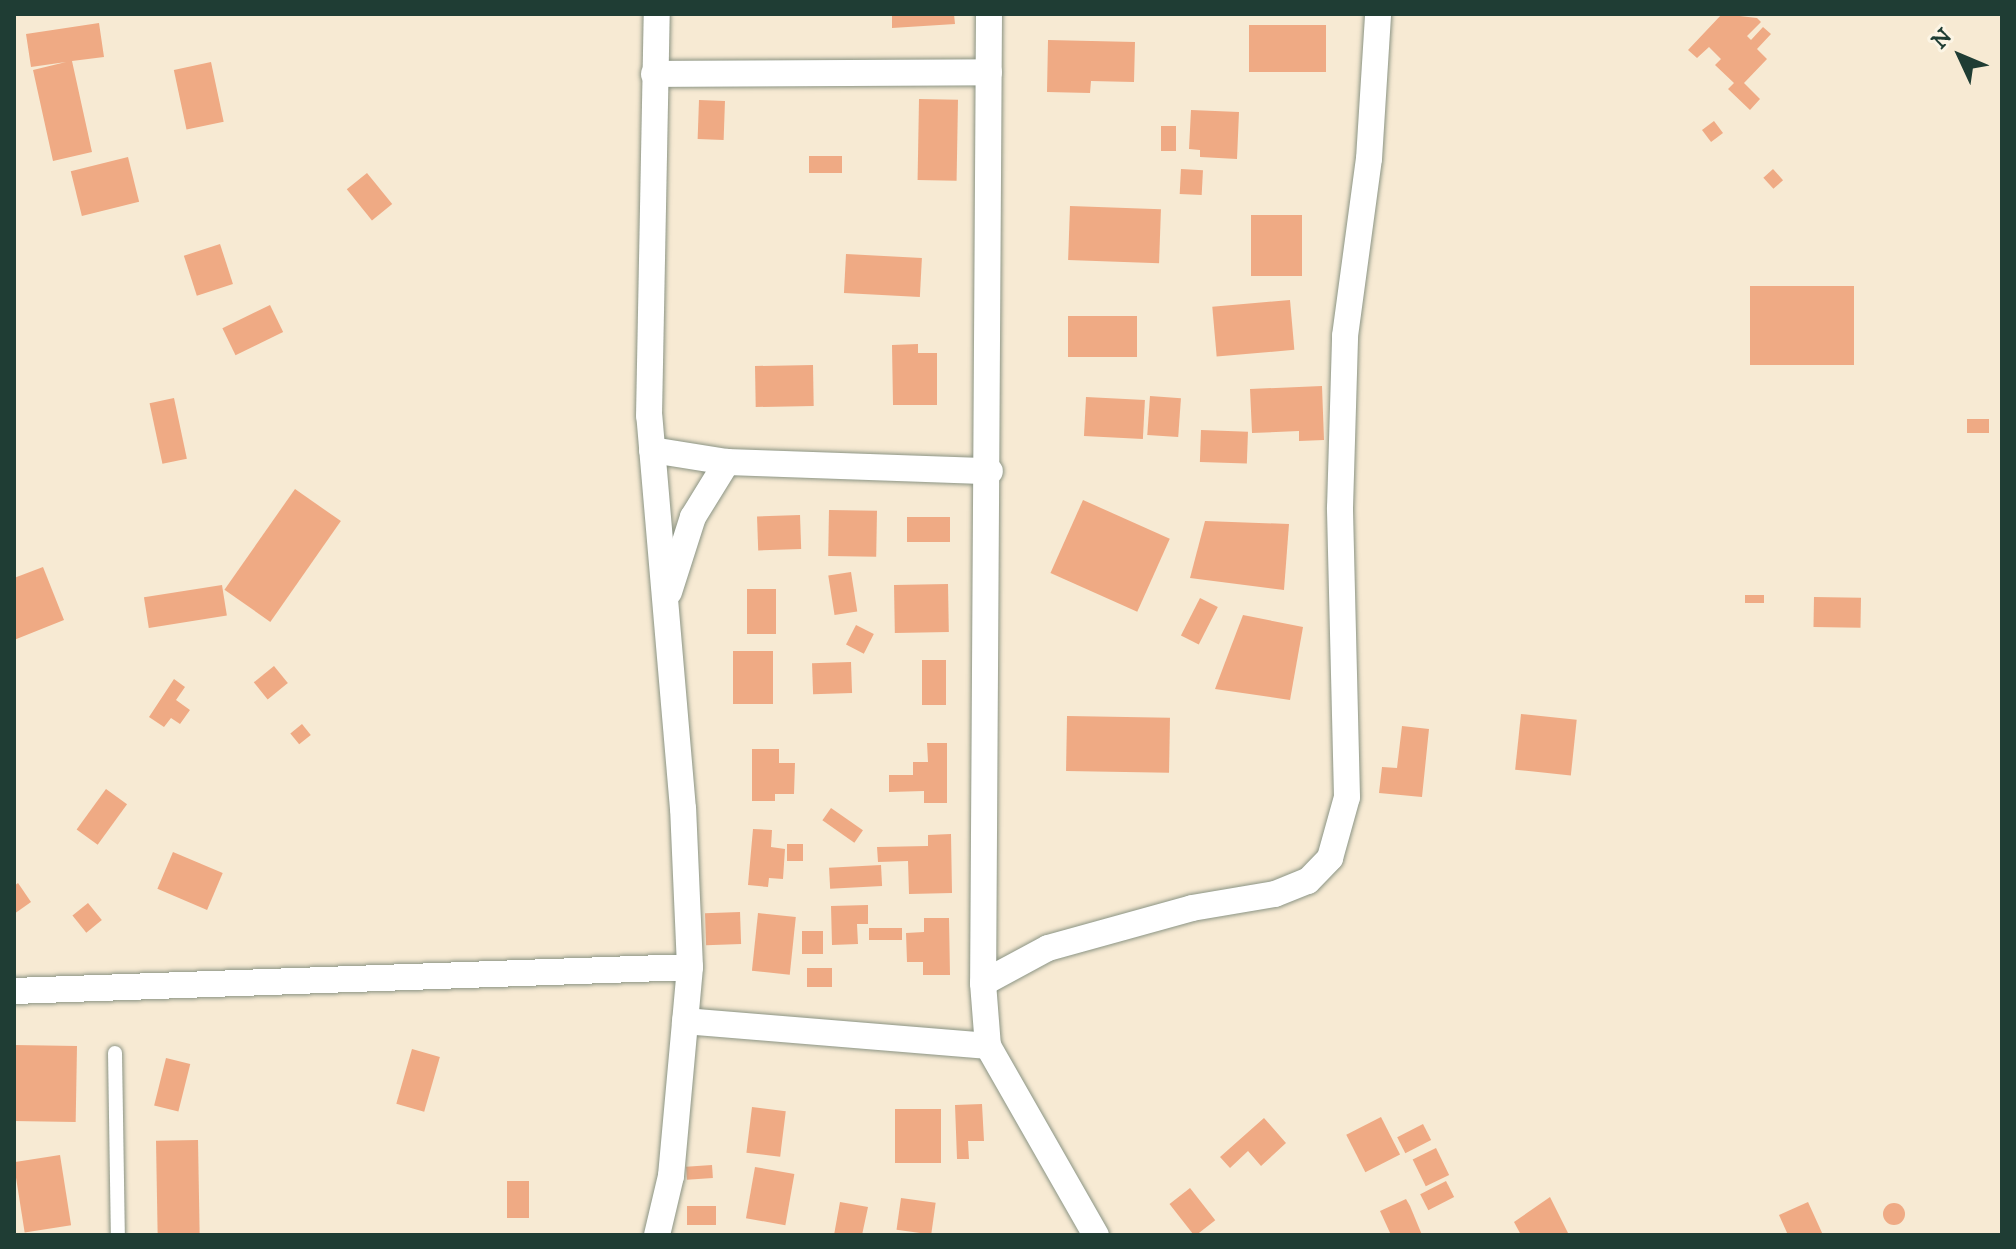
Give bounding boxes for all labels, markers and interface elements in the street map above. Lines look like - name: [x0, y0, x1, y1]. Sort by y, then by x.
- north arrow: [1920, 16, 2000, 96]
- text: N: [1926, 23, 1958, 55]

